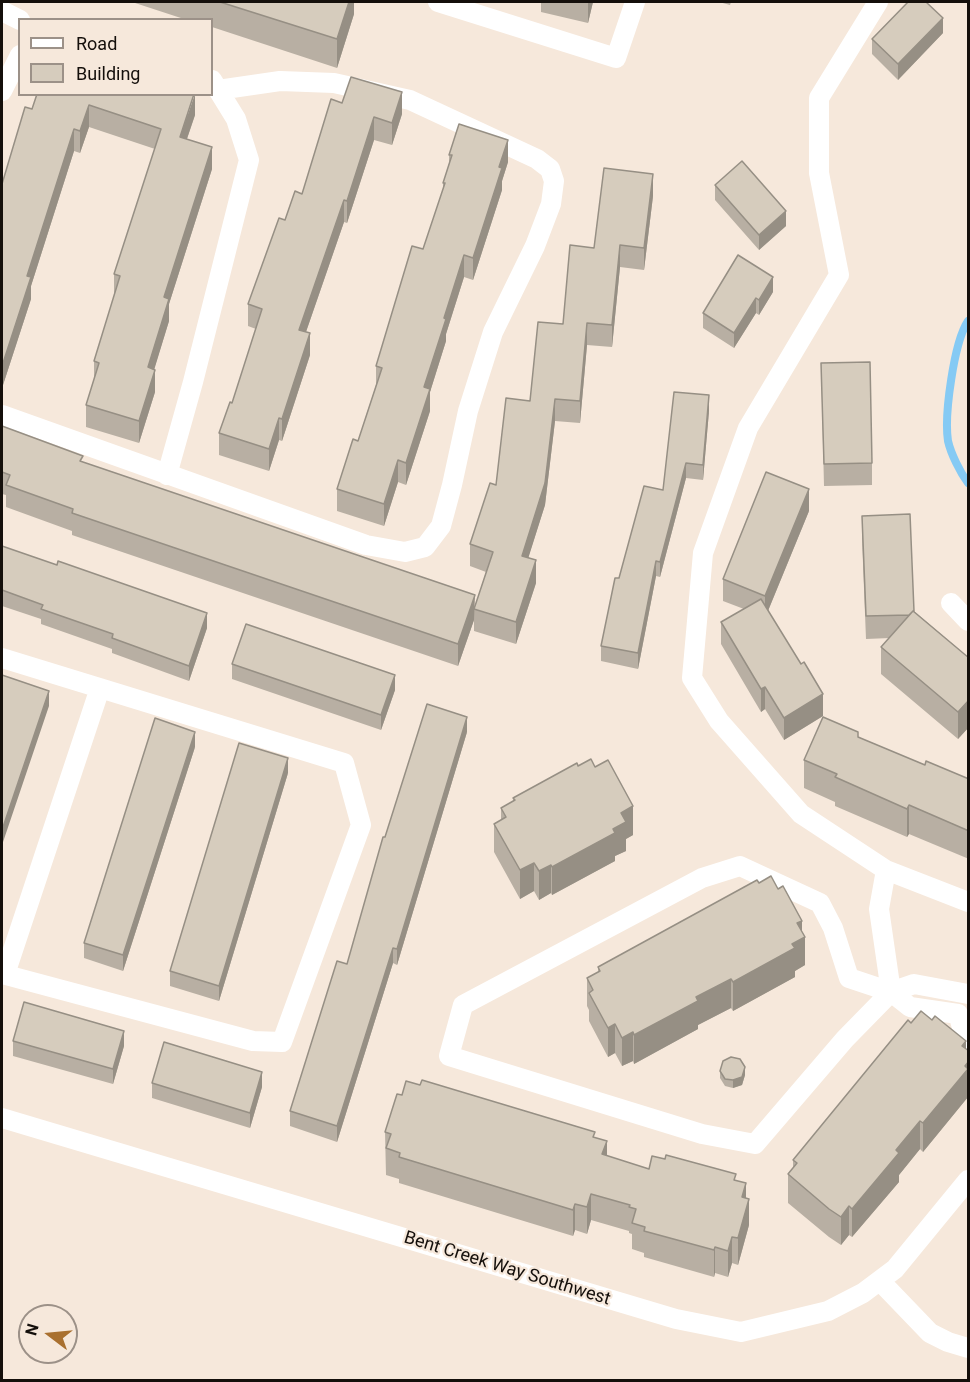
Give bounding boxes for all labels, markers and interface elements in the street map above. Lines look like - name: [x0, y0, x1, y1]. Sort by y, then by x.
- legend: [18, 18, 213, 96]
- text: Road: [76, 33, 117, 54]
- text: Building: [76, 63, 140, 84]
- street label: Bent Creek Way Southwest: [401, 1227, 613, 1311]
- north arrow: [18, 1304, 78, 1364]
- text: N: [21, 1321, 43, 1338]

